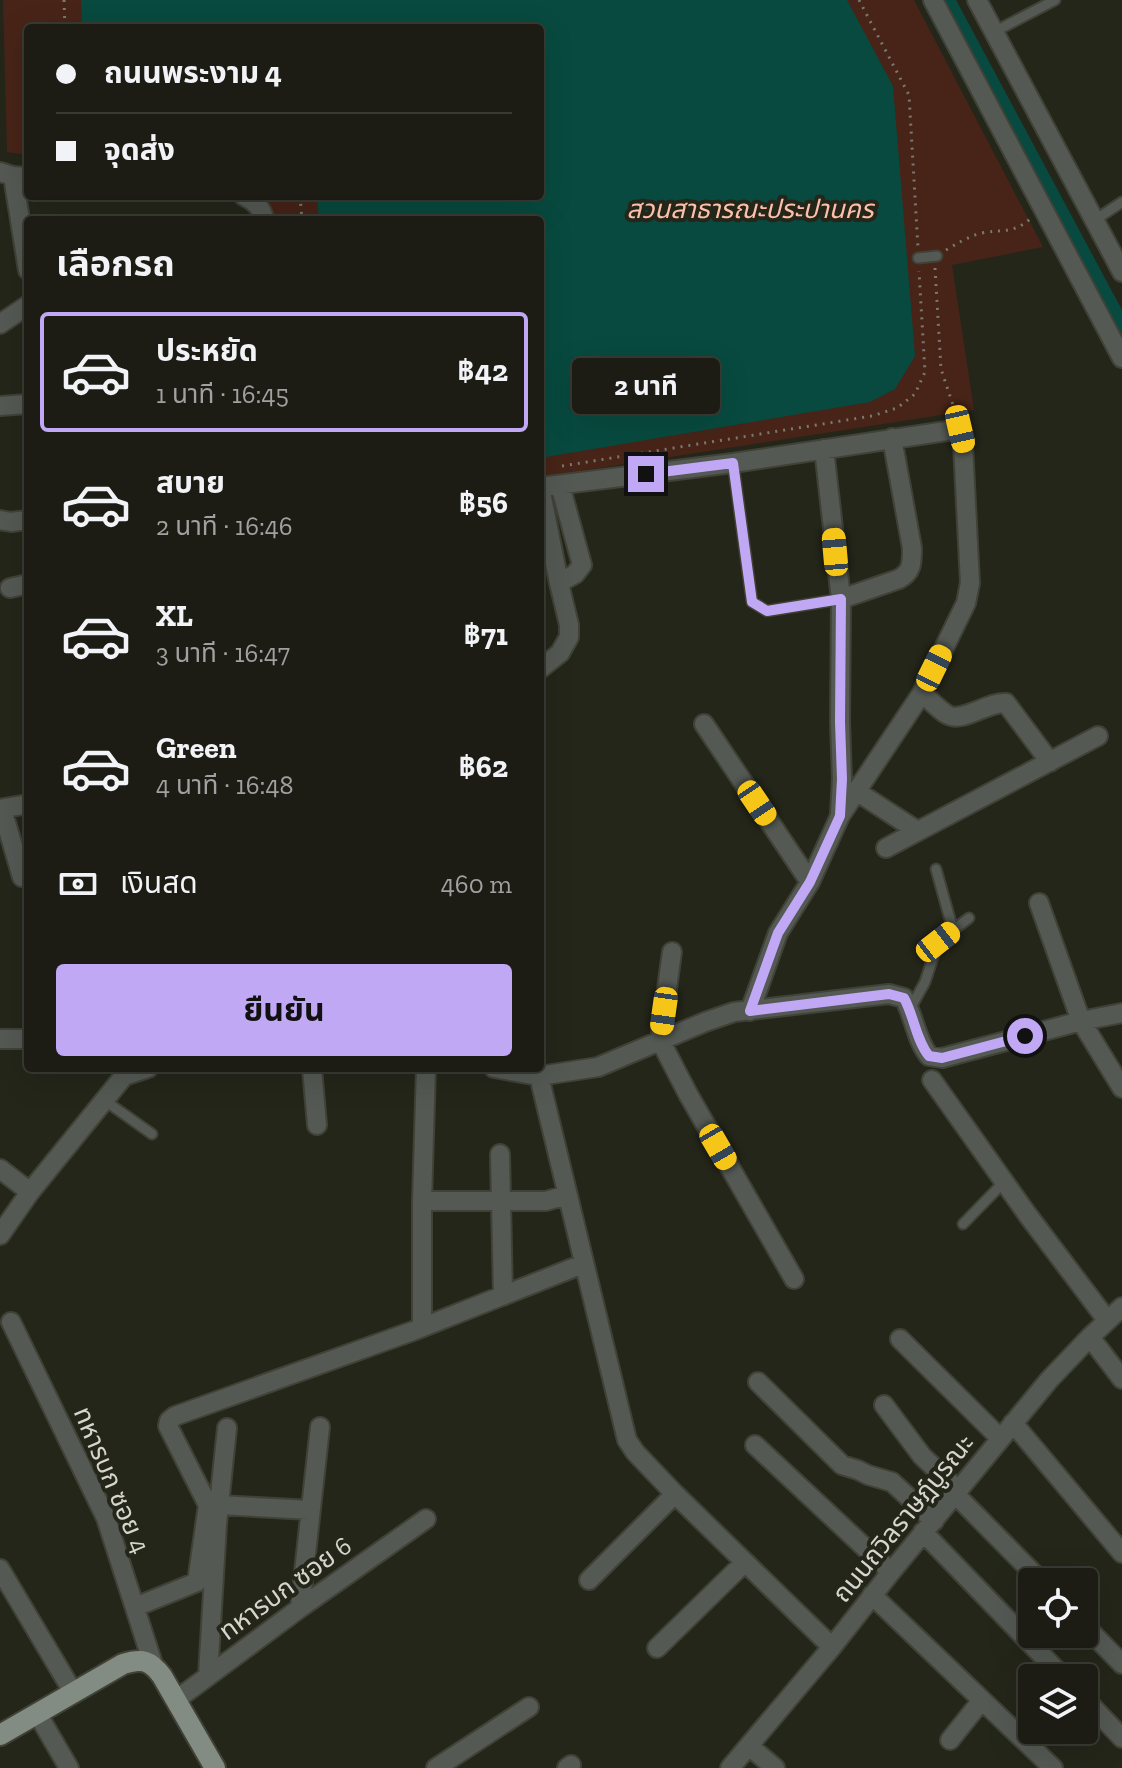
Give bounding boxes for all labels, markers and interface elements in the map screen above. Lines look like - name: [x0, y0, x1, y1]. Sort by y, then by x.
- text: ถนนพระงาม 4: [104, 55, 282, 91]
- text: จุดส่ง: [104, 132, 175, 168]
- park label: สวนสาธารณะประปานคร: [627, 193, 876, 225]
- text: เลือกรถ: [56, 242, 175, 285]
- text: ประหยัด: [156, 333, 258, 369]
- icon: car: [60, 336, 132, 408]
- text: ฿42: [457, 353, 508, 389]
- callout: 2 นาที: [572, 358, 720, 414]
- text: 2 นาที: [614, 370, 678, 402]
- text: 1 นาที · 16:45: [156, 378, 289, 410]
- car: [943, 403, 977, 455]
- route end: [628, 456, 664, 492]
- text: สบาย: [156, 465, 225, 501]
- icon: car: [60, 468, 132, 540]
- text: ฿56: [459, 485, 508, 521]
- text: 2 นาที · 16:46: [156, 510, 293, 542]
- car: [821, 527, 849, 577]
- text: XL: [156, 598, 193, 634]
- icon: car: [60, 600, 132, 672]
- text: ฿71: [464, 617, 508, 653]
- text: 3 นาที · 16:47: [156, 637, 290, 669]
- car: [913, 641, 955, 695]
- text: Green: [156, 730, 236, 766]
- icon: car: [60, 732, 132, 804]
- text: ฿62: [458, 749, 508, 785]
- text: 4 นาที · 16:48: [156, 769, 293, 801]
- car: [734, 776, 780, 830]
- icon: cash: [56, 862, 100, 906]
- text: เงินสด: [120, 865, 198, 901]
- text: 460 m: [441, 868, 512, 900]
- car: [912, 918, 964, 966]
- button: ยืนยัน: [56, 964, 512, 1056]
- car: [649, 986, 679, 1036]
- route start: [1007, 1018, 1043, 1054]
- car: [696, 1120, 740, 1174]
- street label: ทหารบก ซอย 4: [67, 1402, 157, 1558]
- street label: ถนนถวิลราษฎ์บูรณะ: [825, 1427, 981, 1609]
- street label: ทหารบก ซอย 6: [212, 1529, 358, 1647]
- map controls: [1018, 1568, 1098, 1744]
- button: locate: [1018, 1568, 1098, 1648]
- button: layers: [1018, 1664, 1098, 1744]

